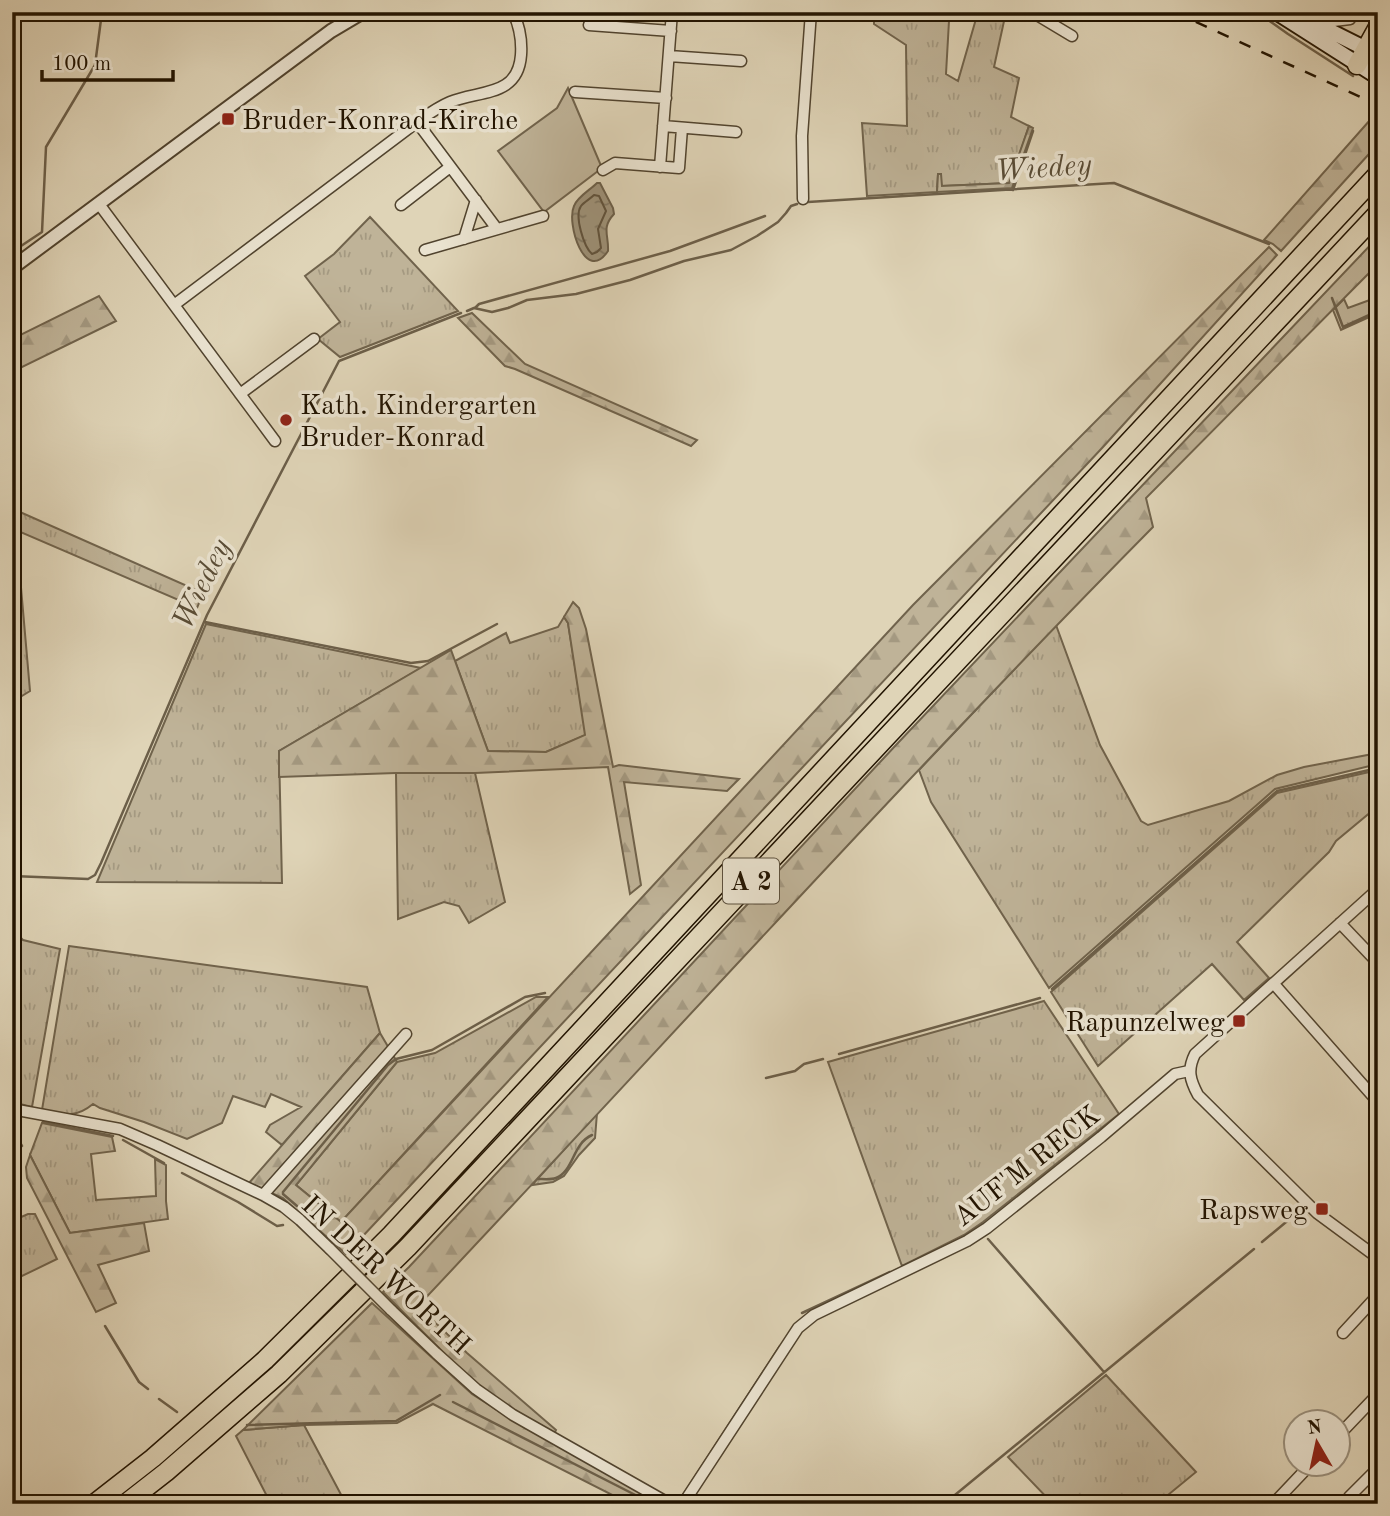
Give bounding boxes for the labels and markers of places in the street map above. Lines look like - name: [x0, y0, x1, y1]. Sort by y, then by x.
- place label: Bruder-Konrad-Kirche: [242, 108, 518, 136]
- marker: Bruder-Konrad-Kirche: [220, 111, 236, 127]
- place label: Kath. Kindergarten Bruder-Konrad: [300, 393, 537, 453]
- marker: Kath. Kindergarten Bruder-Konrad: [278, 412, 294, 428]
- place label: Rapunzelweg: [1065, 1010, 1225, 1038]
- marker: Rapunzelweg: [1231, 1013, 1247, 1029]
- place label: Rapsweg: [1199, 1198, 1308, 1226]
- marker: Rapsweg: [1314, 1201, 1330, 1217]

